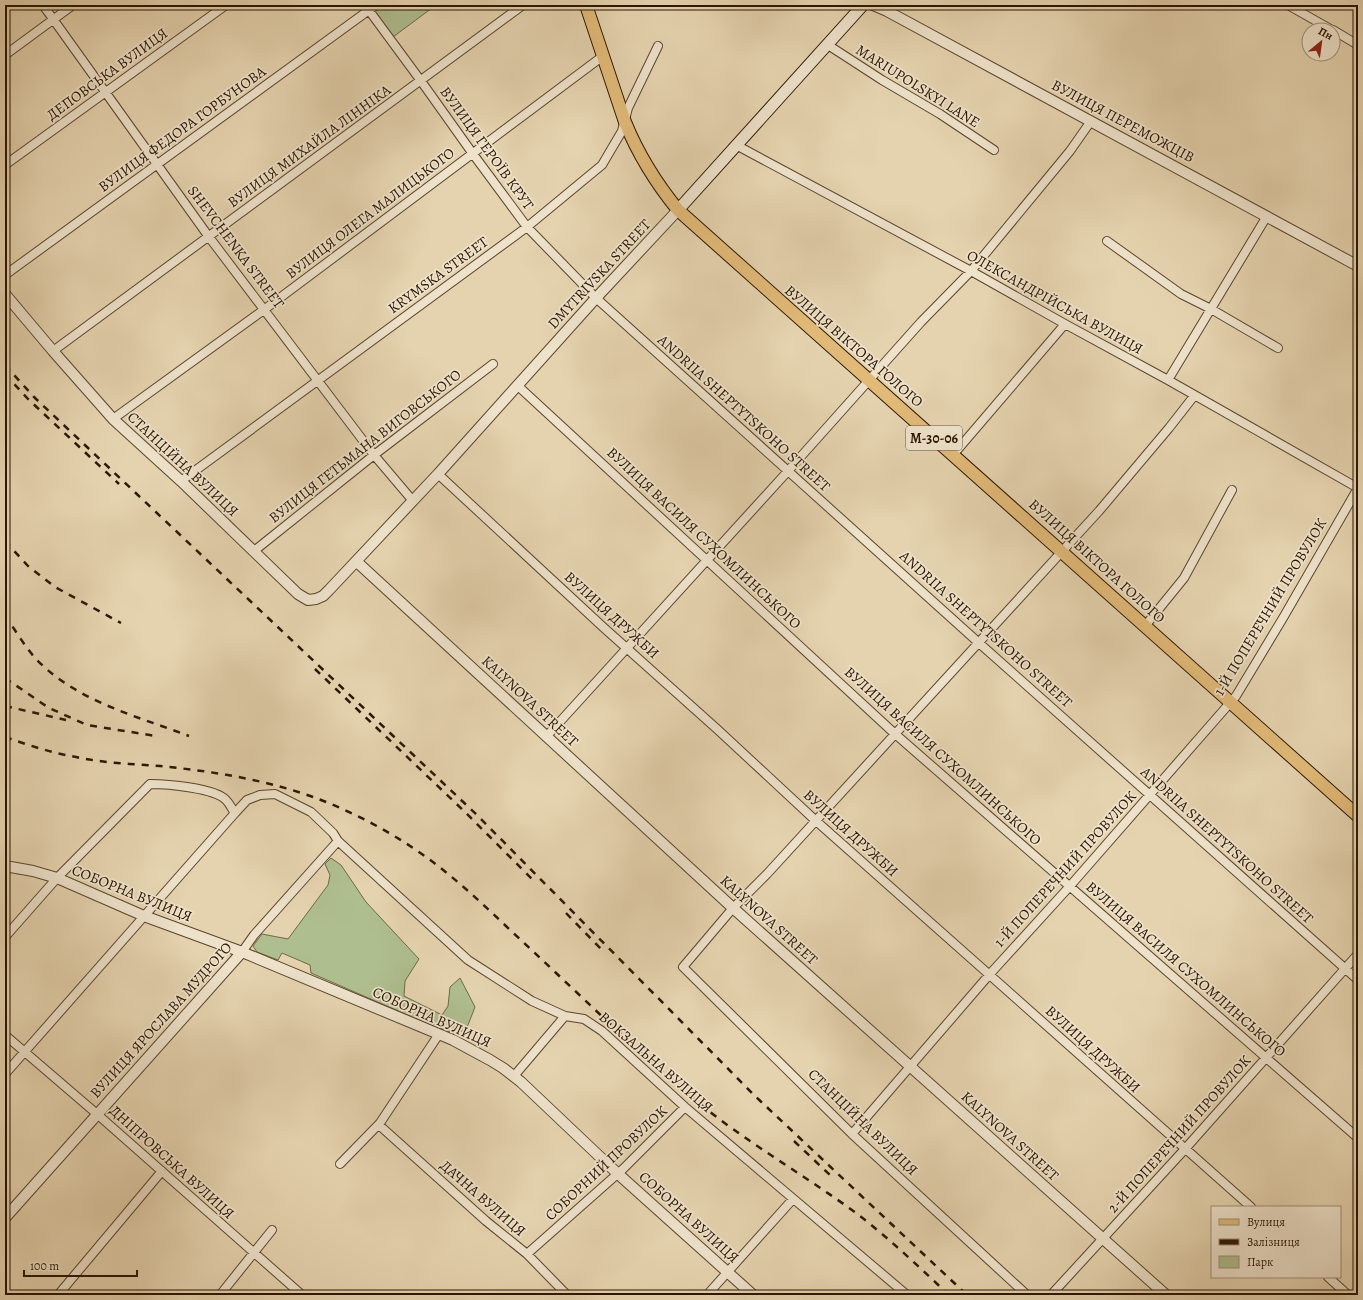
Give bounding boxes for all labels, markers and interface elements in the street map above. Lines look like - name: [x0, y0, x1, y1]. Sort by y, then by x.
- north arrow: [1301, 22, 1341, 62]
- street label: ДЕПОВСЬКА ВУЛИЦЯ: [42, 23, 172, 125]
- text: Пн: [1316, 24, 1336, 44]
- street label: MARIUPOLSKYI LANE: [852, 40, 984, 132]
- street label: ВУЛИЦЯ ФЕДОРА ГОРБУНОВА: [94, 61, 270, 197]
- street label: ВУЛИЦЯ ПЕРЕМОЖЦІВ: [1048, 75, 1198, 167]
- street label: ВУЛИЦЯ МИХАЙЛА ЛІННІКА: [223, 80, 395, 212]
- street label: ВУЛИЦЯ ГЕРОЇВ КРУТ: [435, 82, 539, 214]
- street label: ВУЛИЦЯ ОЛЕГА МАЛИЦЬКОГО: [282, 143, 458, 283]
- street label: SHEVCHENKA STREET: [183, 181, 289, 313]
- street label: DMYTRIVSKA STREET: [543, 214, 656, 333]
- street label: KRYMSKA STREET: [384, 231, 493, 318]
- street label: ОЛЕКСАНДРІЙСЬКА ВУЛИЦЯ: [963, 245, 1147, 359]
- street label: ВУЛИЦЯ ВІКТОРА ГОЛОГО: [781, 280, 927, 412]
- street label: ANDRIIA SHEPTYTSKOHO STREET: [653, 329, 835, 497]
- street label: ВУЛИЦЯ ГЕТЬМАНА ВИГОВСЬКОГО: [265, 365, 465, 527]
- street label: СТАНЦІЙНА ВУЛИЦЯ: [123, 407, 243, 521]
- road number: М-30-06: [906, 426, 962, 450]
- street label: ВУЛИЦЯ ВАСИЛЯ СУХОМЛИНСЬКОГО: [603, 442, 805, 634]
- street label: ВУЛИЦЯ ВІКТОРА ГОЛОГО: [1024, 494, 1170, 628]
- street label: 1-Й ПОПЕРЕЧНИЙ ПРОВУЛОК: [1209, 514, 1331, 699]
- street label: ANDRIIA SHEPTYTSKOHO STREET: [895, 545, 1077, 713]
- street label: ВУЛИЦЯ ДРУЖБИ: [560, 567, 664, 663]
- street label: KALYNOVA STREET: [477, 651, 583, 752]
- street label: ВУЛИЦЯ ВАСИЛЯ СУХОМЛИНСЬКОГО: [840, 662, 1046, 850]
- street label: ANDRIIA SHEPTYTSKOHO STREET: [1136, 761, 1318, 929]
- street label: ВУЛИЦЯ ДРУЖБИ: [799, 785, 903, 881]
- street label: 1-Й ПОПЕРЕЧНИЙ ПРОВУЛОК: [989, 786, 1141, 951]
- street label: СОБОРНА ВУЛИЦЯ: [69, 860, 195, 926]
- street label: KALYNOVA STREET: [716, 871, 823, 970]
- street label: ВУЛИЦЯ ВАСИЛЯ СУХОМЛИНСЬКОГО: [1082, 877, 1290, 1061]
- street label: ВУЛИЦЯ ЯРОСЛАВА МУДРОГО: [85, 938, 237, 1102]
- street label: СОБОРНА ВУЛИЦЯ: [369, 982, 495, 1052]
- street label: ВУЛИЦЯ ДРУЖБИ: [1041, 1001, 1145, 1097]
- street label: ВОКЗАЛЬНА ВУЛИЦЯ: [595, 1007, 717, 1117]
- street label: 2-Й ПОПЕРЕЧНИЙ ПРОВУЛОК: [1103, 1051, 1256, 1217]
- street label: СТАНЦІЙНА ВУЛИЦЯ: [804, 1064, 922, 1180]
- street label: KALYNOVA STREET: [957, 1087, 1064, 1186]
- street label: ДНІПРОВСЬКА ВУЛИЦЯ: [105, 1101, 239, 1223]
- street label: СОБОРНИЙ ПРОВУЛОК: [541, 1101, 672, 1225]
- street label: ДАЧНА ВУЛИЦЯ: [436, 1155, 530, 1241]
- street label: СОБОРНА ВУЛИЦЯ: [635, 1167, 743, 1267]
- legend: [1211, 1206, 1341, 1278]
- text: Вулиця: [1247, 1214, 1285, 1230]
- text: Залізниця: [1247, 1234, 1300, 1250]
- scale bar: [24, 1252, 137, 1278]
- text: Парк: [1247, 1254, 1273, 1270]
- text: 100 m: [30, 1258, 59, 1274]

